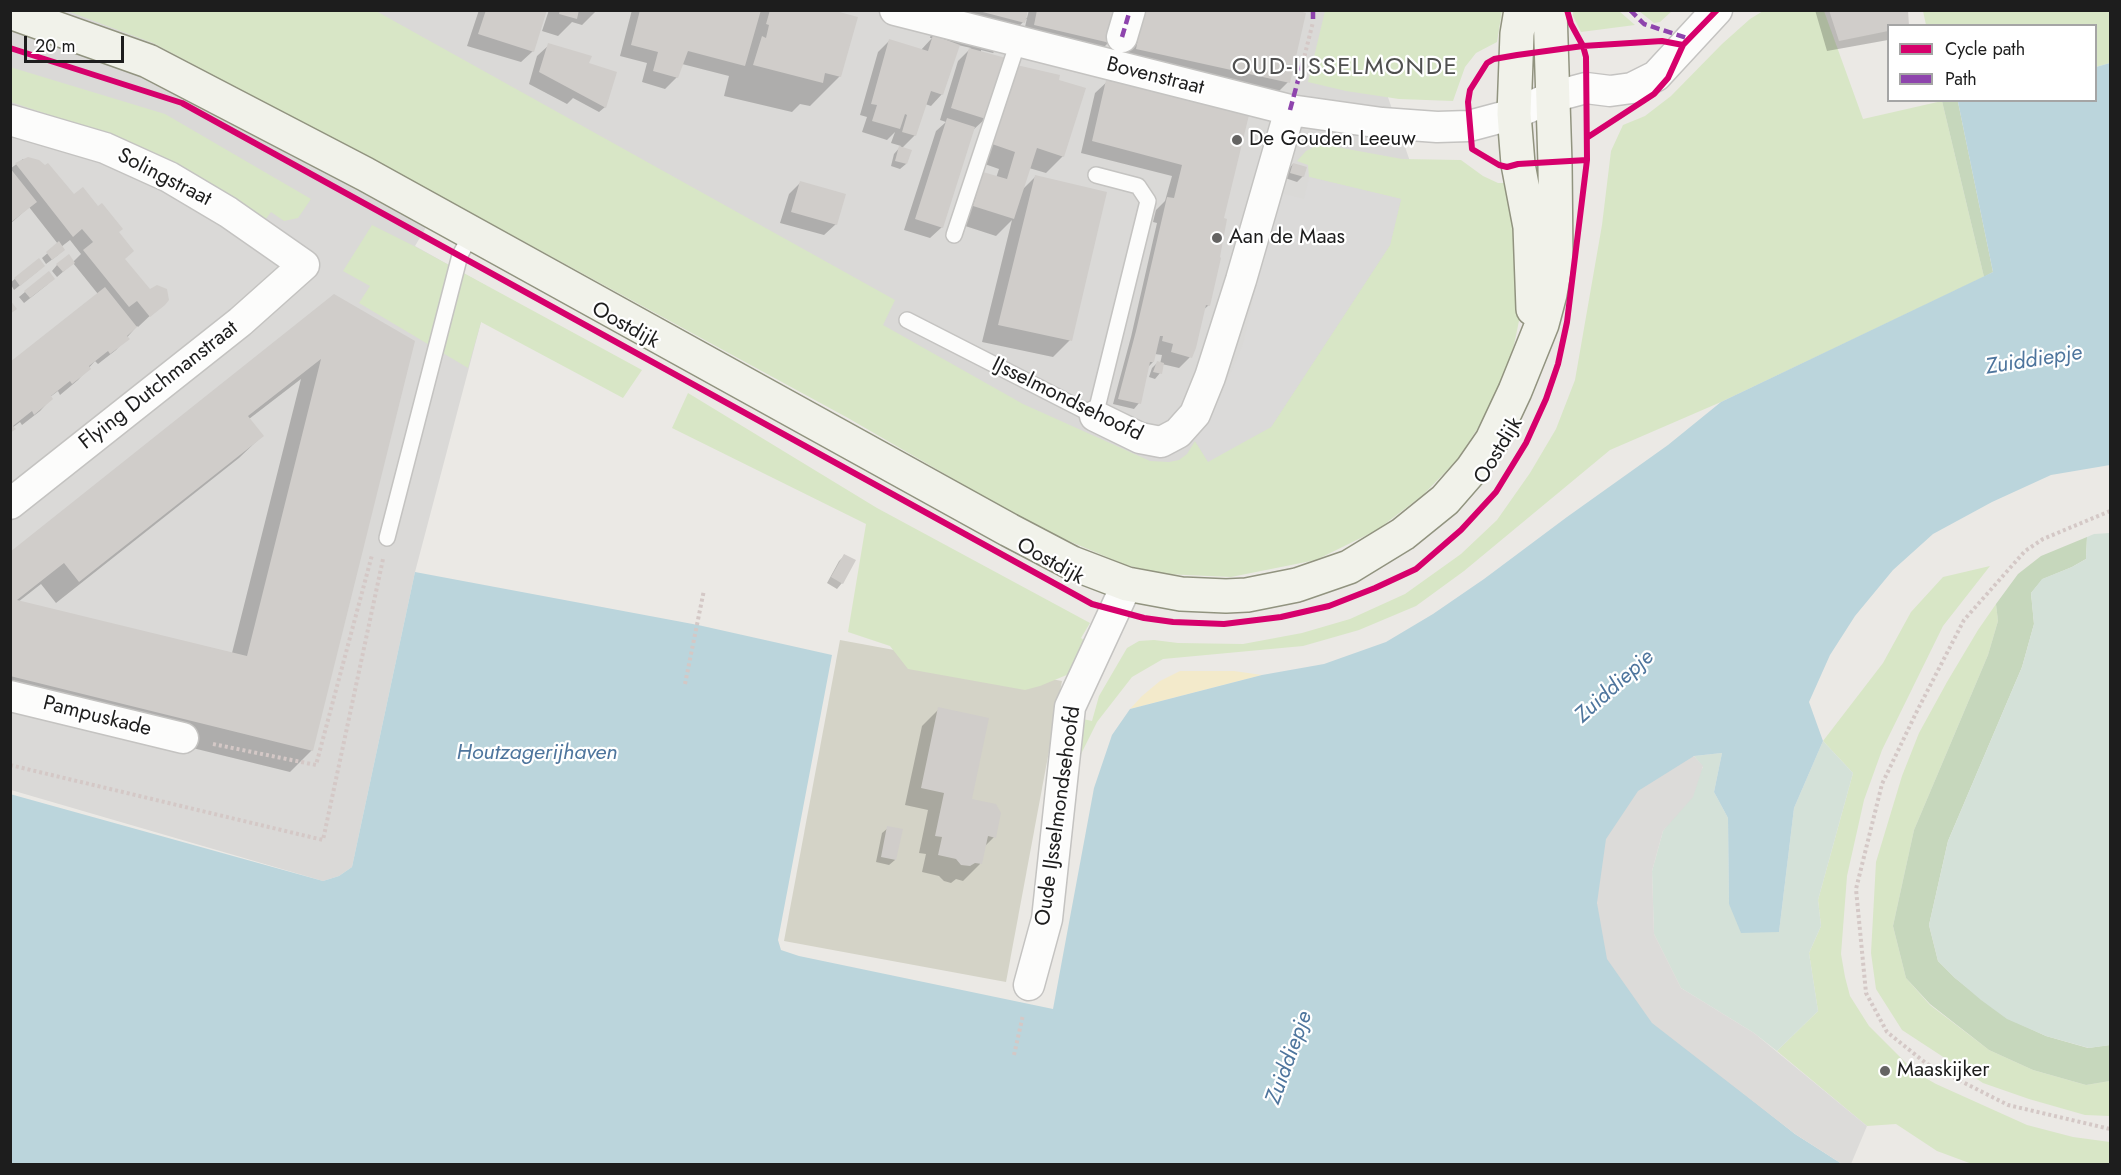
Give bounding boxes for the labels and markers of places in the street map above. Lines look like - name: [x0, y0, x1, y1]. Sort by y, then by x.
- place label: De Gouden Leeuw: [1249, 127, 1416, 153]
- marker: De Gouden Leeuw: [1230, 133, 1244, 147]
- place label: Aan de Maas: [1229, 225, 1345, 251]
- marker: Aan de Maas: [1210, 231, 1224, 245]
- place label: Maaskijker: [1897, 1058, 1990, 1084]
- marker: Maaskijker: [1878, 1064, 1892, 1078]

